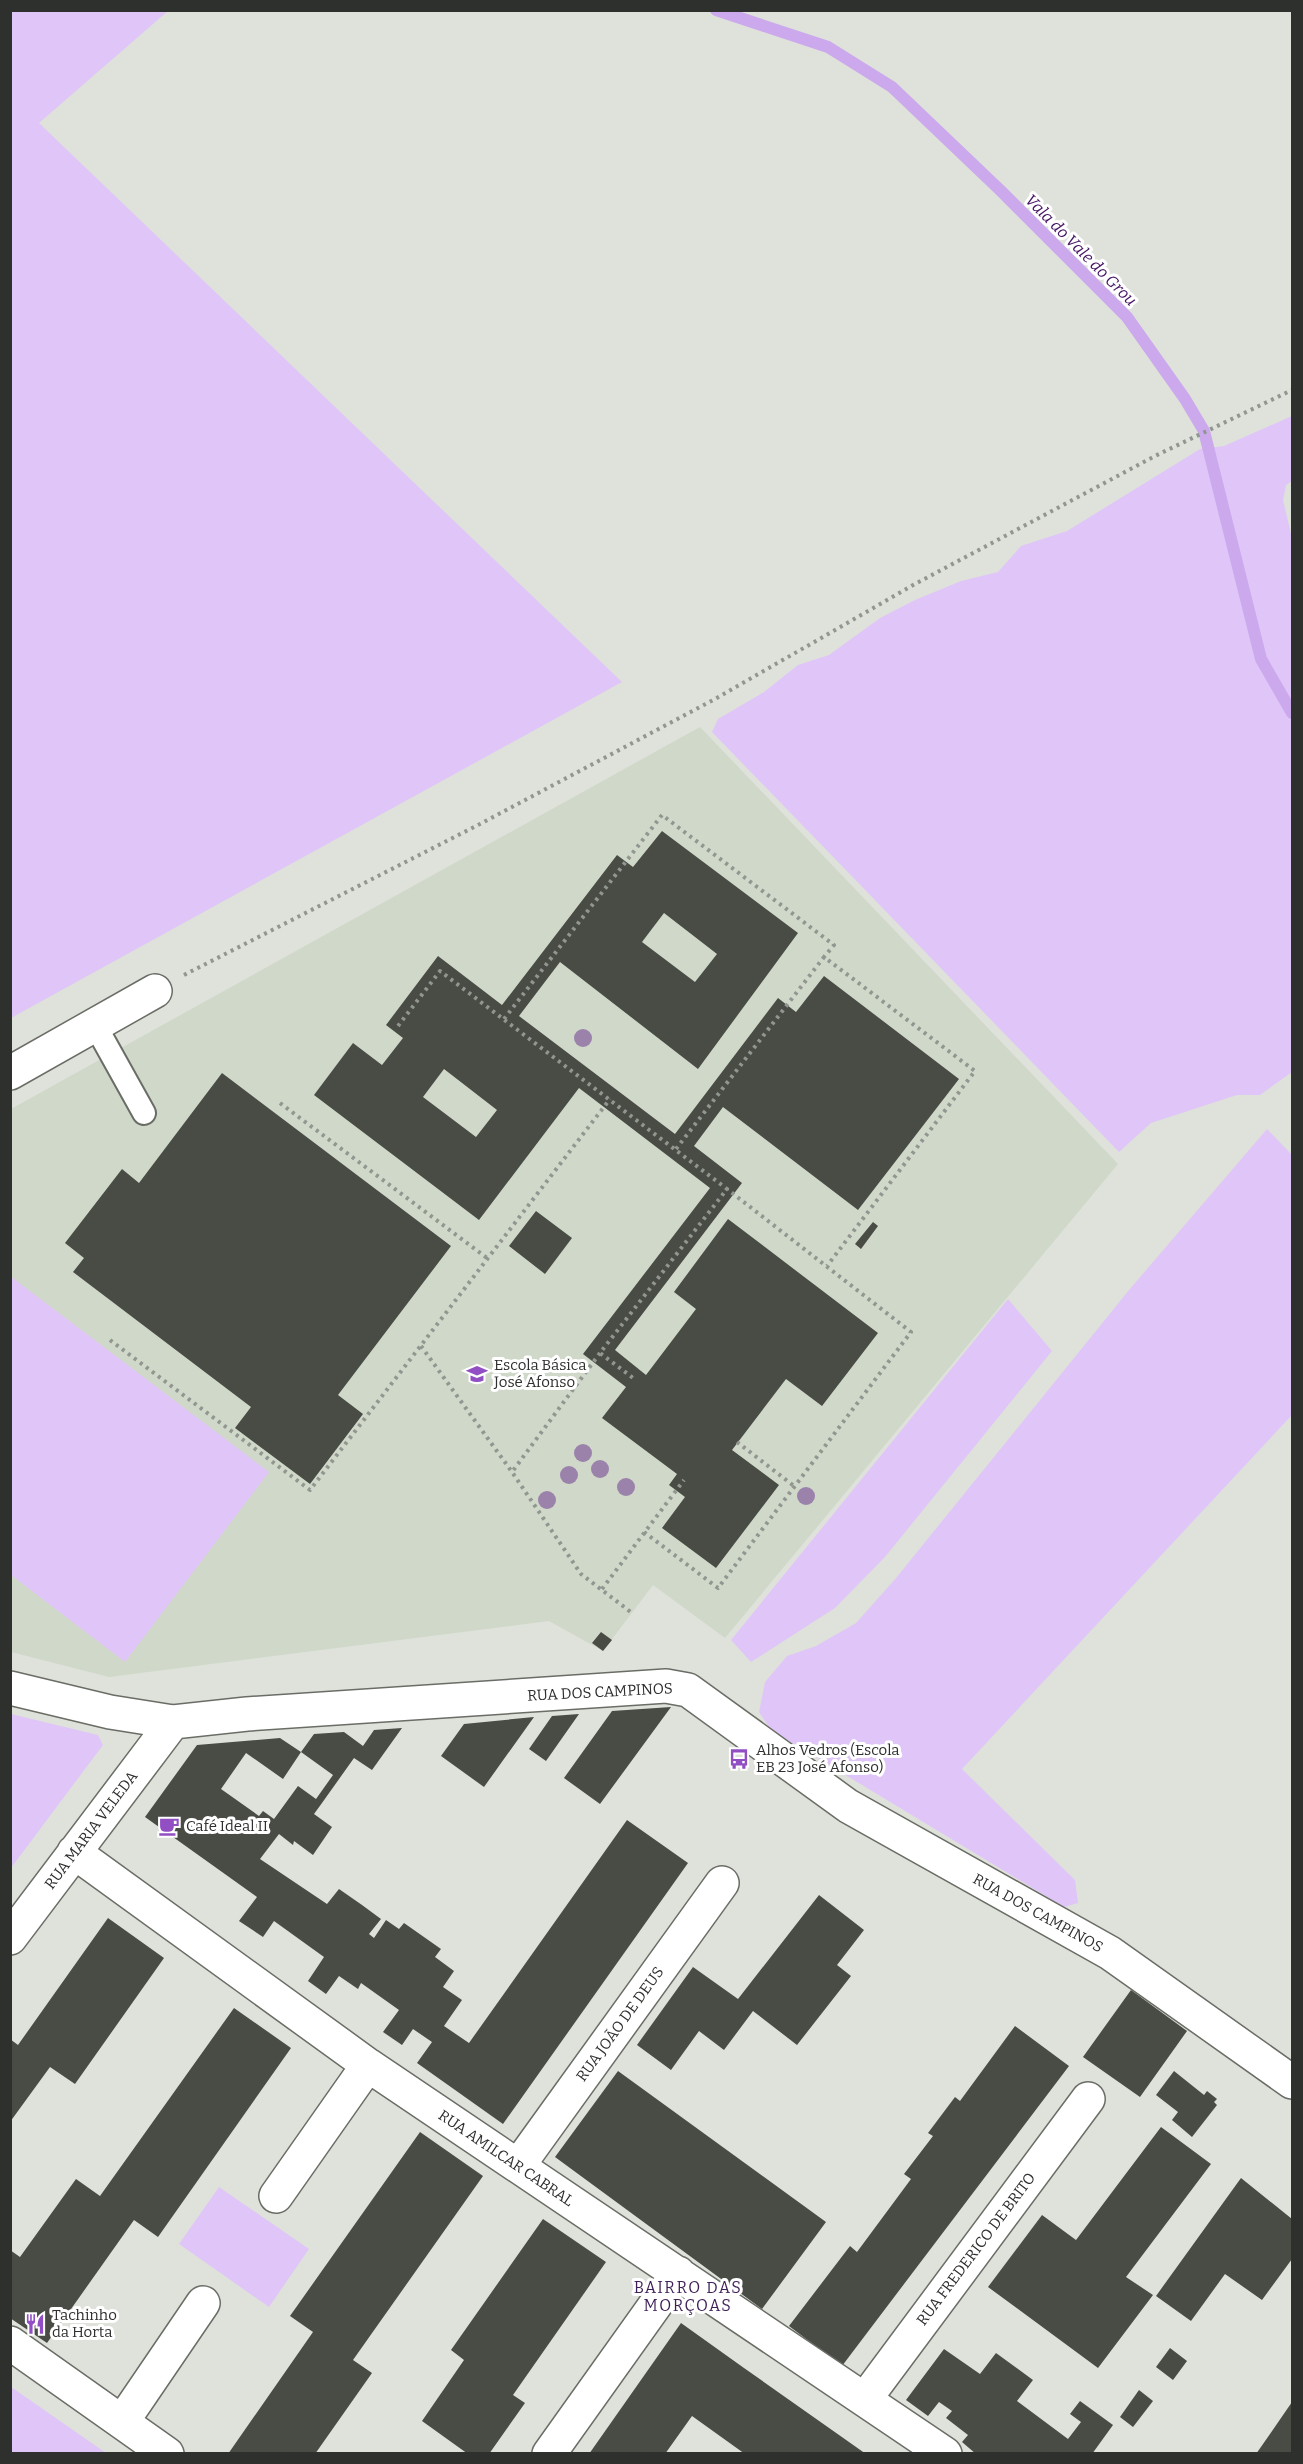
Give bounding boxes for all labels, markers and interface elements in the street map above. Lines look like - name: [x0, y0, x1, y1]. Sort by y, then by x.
- water label: Vala do Vale do Grou: [1021, 190, 1141, 310]
- place label: Escola Básica José Afonso: [493, 1356, 586, 1391]
- school or university icon: Escola Básica José Afonso: [465, 1362, 489, 1386]
- street label: RUA DOS CAMPINOS: [527, 1679, 673, 1705]
- place label: Alhos Vedros (Escola EB 23 José Afonso): [756, 1741, 900, 1776]
- bus stop icon: Alhos Vedros (Escola EB 23 José Afonso): [727, 1747, 751, 1771]
- street label: RUA MARIA VELEDA: [41, 1767, 141, 1893]
- cafe icon: Café Ideal II: [157, 1814, 181, 1838]
- place label: Café Ideal II: [186, 1817, 268, 1835]
- street label: RUA DOS CAMPINOS: [970, 1870, 1106, 1956]
- street label: RUA JOÃO DE DEUS: [572, 1963, 668, 2085]
- street label: RUA AMILCAR CABRAL: [435, 2106, 577, 2210]
- street label: RUA FREDERICO DE BRITO: [913, 2169, 1039, 2329]
- district label: BAIRRO DAS MORÇOAS: [634, 2278, 742, 2315]
- place label: Tachinho da Horta: [52, 2306, 117, 2341]
- restaurant icon: Tachinho da Horta: [23, 2312, 47, 2336]

